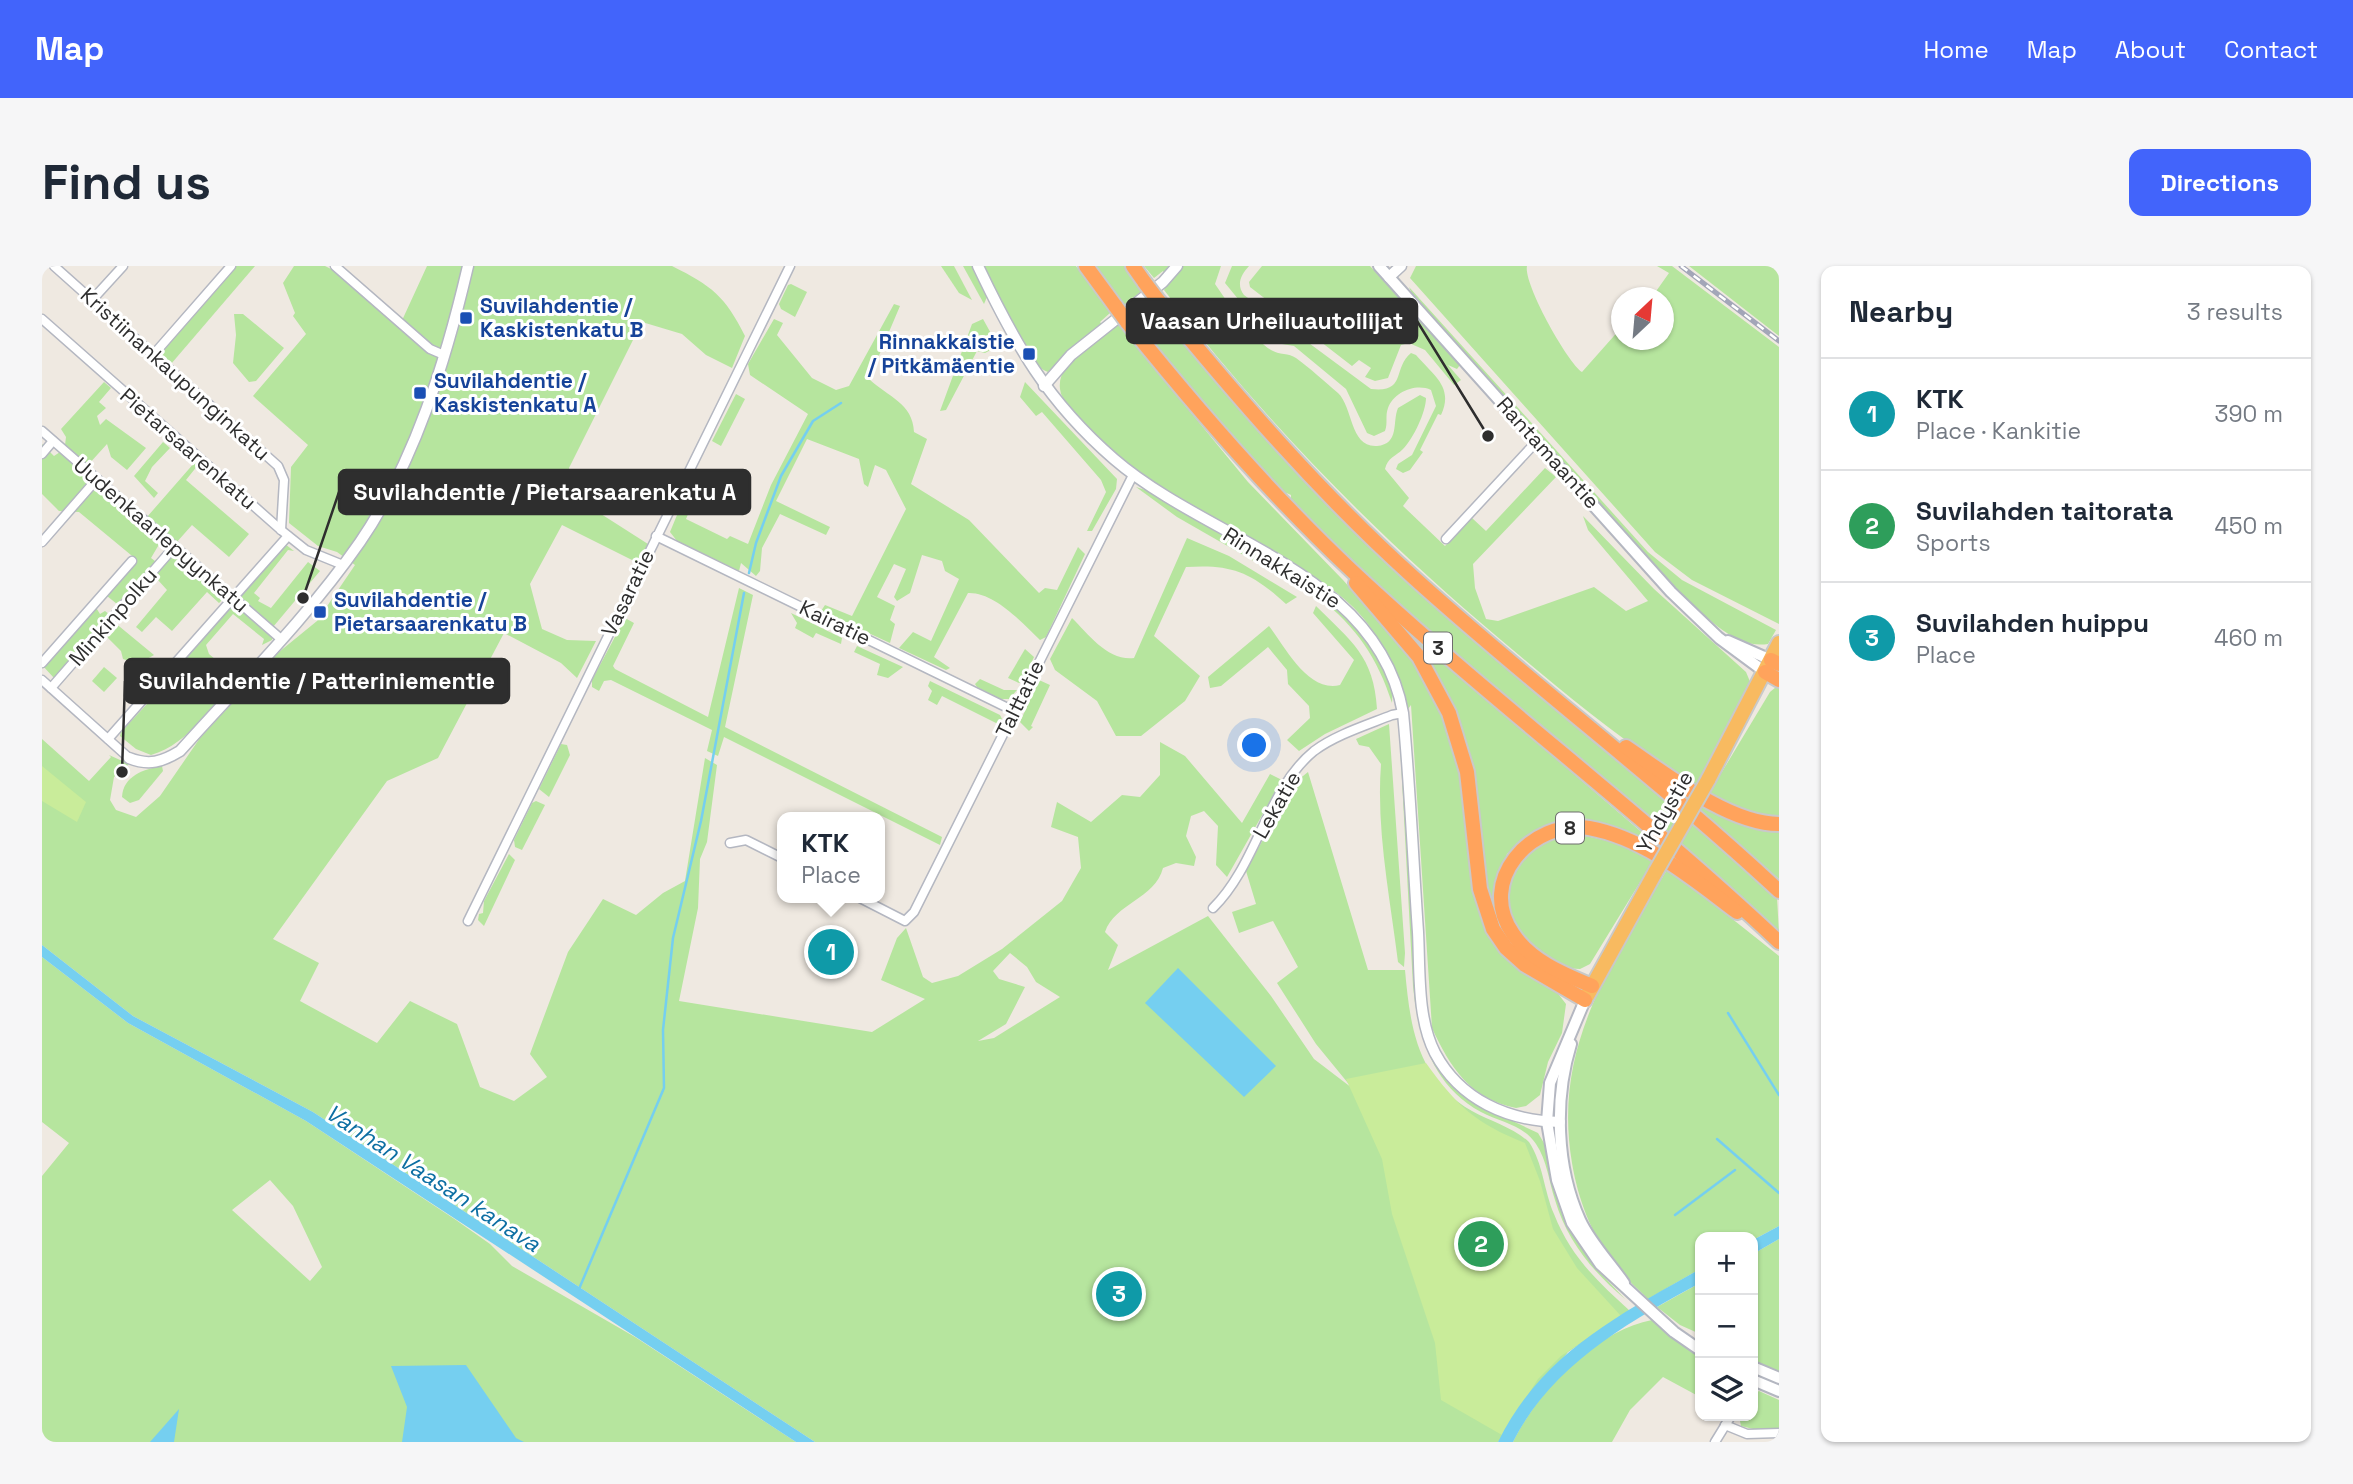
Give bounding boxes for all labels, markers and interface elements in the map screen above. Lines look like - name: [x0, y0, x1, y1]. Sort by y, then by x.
- text: Map: [35, 28, 104, 70]
- text: Home: [1923, 34, 1989, 65]
- text: Map: [2027, 34, 2077, 65]
- text: About: [2115, 34, 2186, 65]
- text: Contact: [2224, 34, 2318, 65]
- button: Directions: [2129, 149, 2311, 216]
- text: Find us: [42, 151, 211, 213]
- street label: Kristiinankaupunginkatu: [75, 281, 276, 466]
- north arrow: [1611, 287, 1674, 350]
- place label: Suvilahdentie / Kaskistenkatu B: [480, 292, 644, 343]
- text: Nearby: [1849, 292, 1953, 331]
- text: 3 results: [2187, 297, 2283, 327]
- callout: Vaasan Urheiluautoilijat: [1127, 299, 1417, 343]
- text: Vaasan Urheiluautoilijat: [1141, 306, 1403, 336]
- marker: Suvilahdentie / Kaskistenkatu B: [458, 310, 474, 326]
- place label: Rinnakkaistie / Pitkämäentie: [867, 328, 1015, 379]
- marker: Rinnakkaistie / Pitkämäentie: [1021, 346, 1037, 362]
- place label: Suvilahdentie / Kaskistenkatu A: [434, 367, 597, 418]
- street label: Pietarsaarenkatu: [115, 382, 262, 515]
- text: KTK: [1916, 382, 1964, 416]
- marker: Suvilahdentie / Kaskistenkatu A: [412, 385, 428, 401]
- street label: Rantamaantie: [1491, 391, 1606, 514]
- text: 1: [1867, 399, 1877, 429]
- text: 390 m: [2215, 399, 2283, 429]
- text: Place · Kankitie: [1916, 416, 2081, 446]
- street label: Uudenkaarlepyynkatu: [68, 451, 255, 618]
- callout: Suvilahdentie / Pietarsaarenkatu A: [339, 470, 750, 514]
- text: Suvilahdentie / Pietarsaarenkatu A: [354, 477, 737, 507]
- text: Suvilahden taitorata: [1916, 494, 2173, 528]
- text: 2: [1865, 511, 1879, 541]
- text: 450 m: [2214, 511, 2283, 541]
- street label: Rinnakkaistie: [1218, 521, 1346, 614]
- text: Sports: [1916, 528, 1991, 558]
- street label: Vasaratie: [595, 545, 660, 641]
- street label: Minkinpolku: [63, 562, 163, 671]
- place label: Suvilahdentie / Pietarsaarenkatu B: [334, 586, 527, 637]
- street label: Kairatie: [795, 594, 875, 651]
- marker: Suvilahdentie / Pietarsaarenkatu B: [312, 604, 328, 620]
- text: Suvilahden huippu: [1916, 606, 2149, 640]
- text: 3: [1865, 623, 1879, 653]
- text: 460 m: [2214, 623, 2283, 653]
- road number: 3: [1424, 632, 1452, 664]
- text: Place: [1916, 640, 1976, 670]
- street label: Talttatie: [989, 656, 1050, 742]
- callout: Suvilahdentie / Patteriniementie: [125, 659, 509, 703]
- text: Suvilahdentie / Patteriniementie: [139, 666, 495, 696]
- your location: [1237, 728, 1271, 762]
- street label: Lekatie: [1246, 766, 1307, 843]
- street label: Yhdystie: [1630, 766, 1699, 858]
- popup: [777, 812, 885, 903]
- road number: 8: [1556, 813, 1584, 844]
- text: KTK: [801, 826, 849, 860]
- text: Place: [801, 860, 861, 890]
- pin: 1: [808, 926, 854, 978]
- water label: Vanhan Vaasan kanava: [320, 1097, 547, 1259]
- pin: 2: [1458, 1218, 1504, 1270]
- map controls: [1695, 1232, 1758, 1421]
- button: +: [1695, 1232, 1758, 1295]
- pin: 3: [1096, 1268, 1142, 1320]
- button: −: [1695, 1295, 1758, 1358]
- button: layers: [1695, 1358, 1758, 1421]

